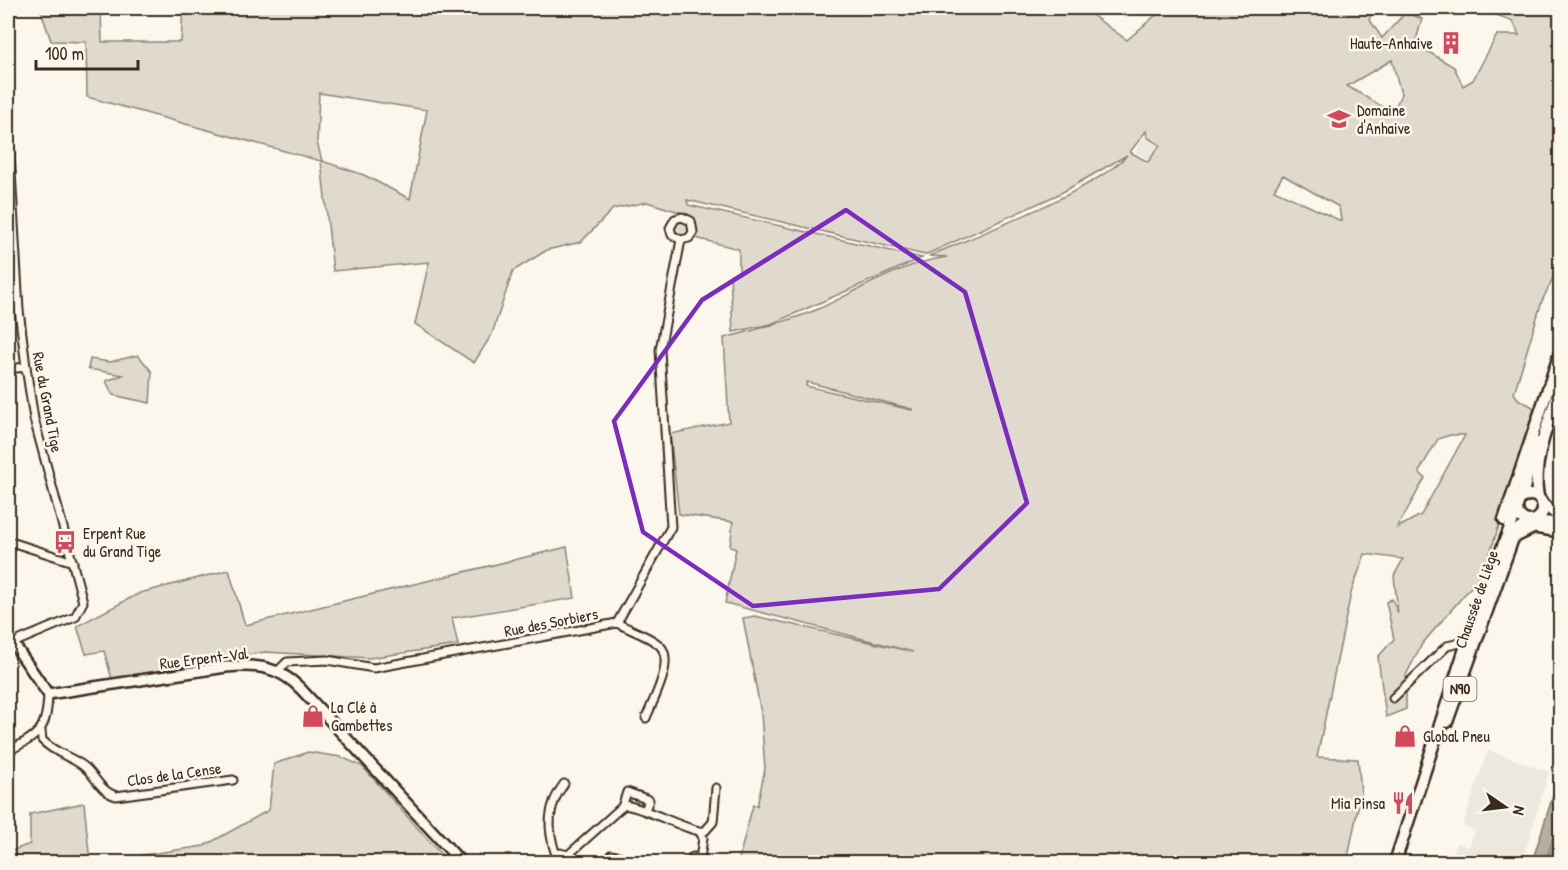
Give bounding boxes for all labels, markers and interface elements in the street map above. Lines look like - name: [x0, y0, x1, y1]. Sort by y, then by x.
- building icon: Haute-Anhaive: [1438, 30, 1464, 56]
- place label: Haute-Anhaive: [1350, 32, 1434, 54]
- scale bar: [36, 33, 138, 71]
- text: 100 m: [45, 41, 84, 66]
- place label: Domaine d'Anhaive: [1357, 99, 1411, 139]
- school or university icon: Domaine d'Anhaive: [1326, 106, 1352, 132]
- street label: Rue du Grand Tige: [27, 350, 69, 455]
- place label: Erpent Rue du Grand Tige: [83, 522, 162, 562]
- bus stop icon: Erpent Rue du Grand Tige: [52, 529, 78, 555]
- street label: Chaussée de Liège: [1449, 546, 1503, 651]
- street label: Rue des Sorbiers: [502, 602, 600, 642]
- street label: Rue Erpent-Val: [159, 642, 250, 674]
- road number: N90: [1444, 677, 1476, 701]
- place label: La Clé à Gambettes: [331, 696, 392, 736]
- shop icon: La Clé à Gambettes: [300, 703, 326, 729]
- shop icon: Global Pneu: [1392, 723, 1418, 749]
- place label: Global Pneu: [1423, 725, 1490, 747]
- street label: Clos de la Cense: [126, 756, 223, 791]
- north arrow: [1475, 777, 1535, 837]
- restaurant icon: Mia Pinsa: [1390, 790, 1416, 816]
- place label: Mia Pinsa: [1331, 792, 1385, 814]
- text: N: [1508, 804, 1531, 818]

